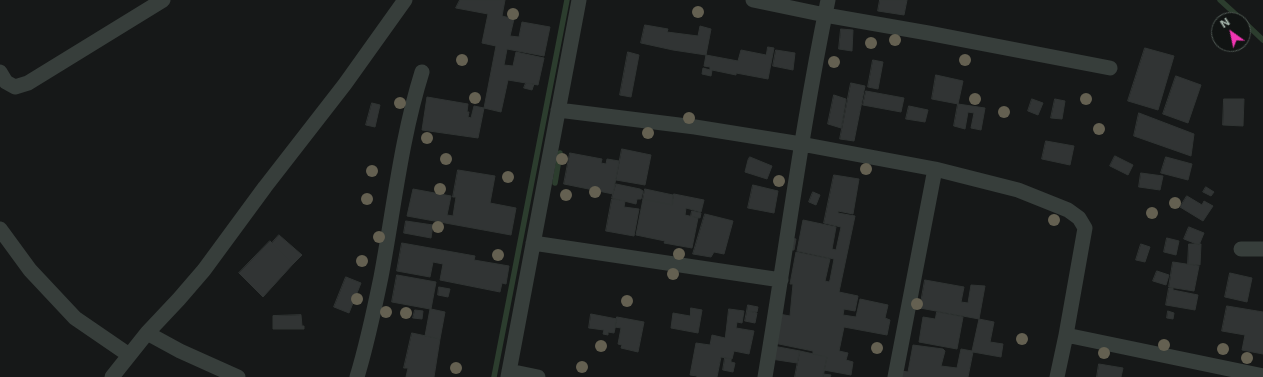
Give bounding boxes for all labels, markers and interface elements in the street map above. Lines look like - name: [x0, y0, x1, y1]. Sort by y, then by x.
- north arrow: [1211, 12, 1251, 52]
- text: N: [1218, 15, 1232, 31]

